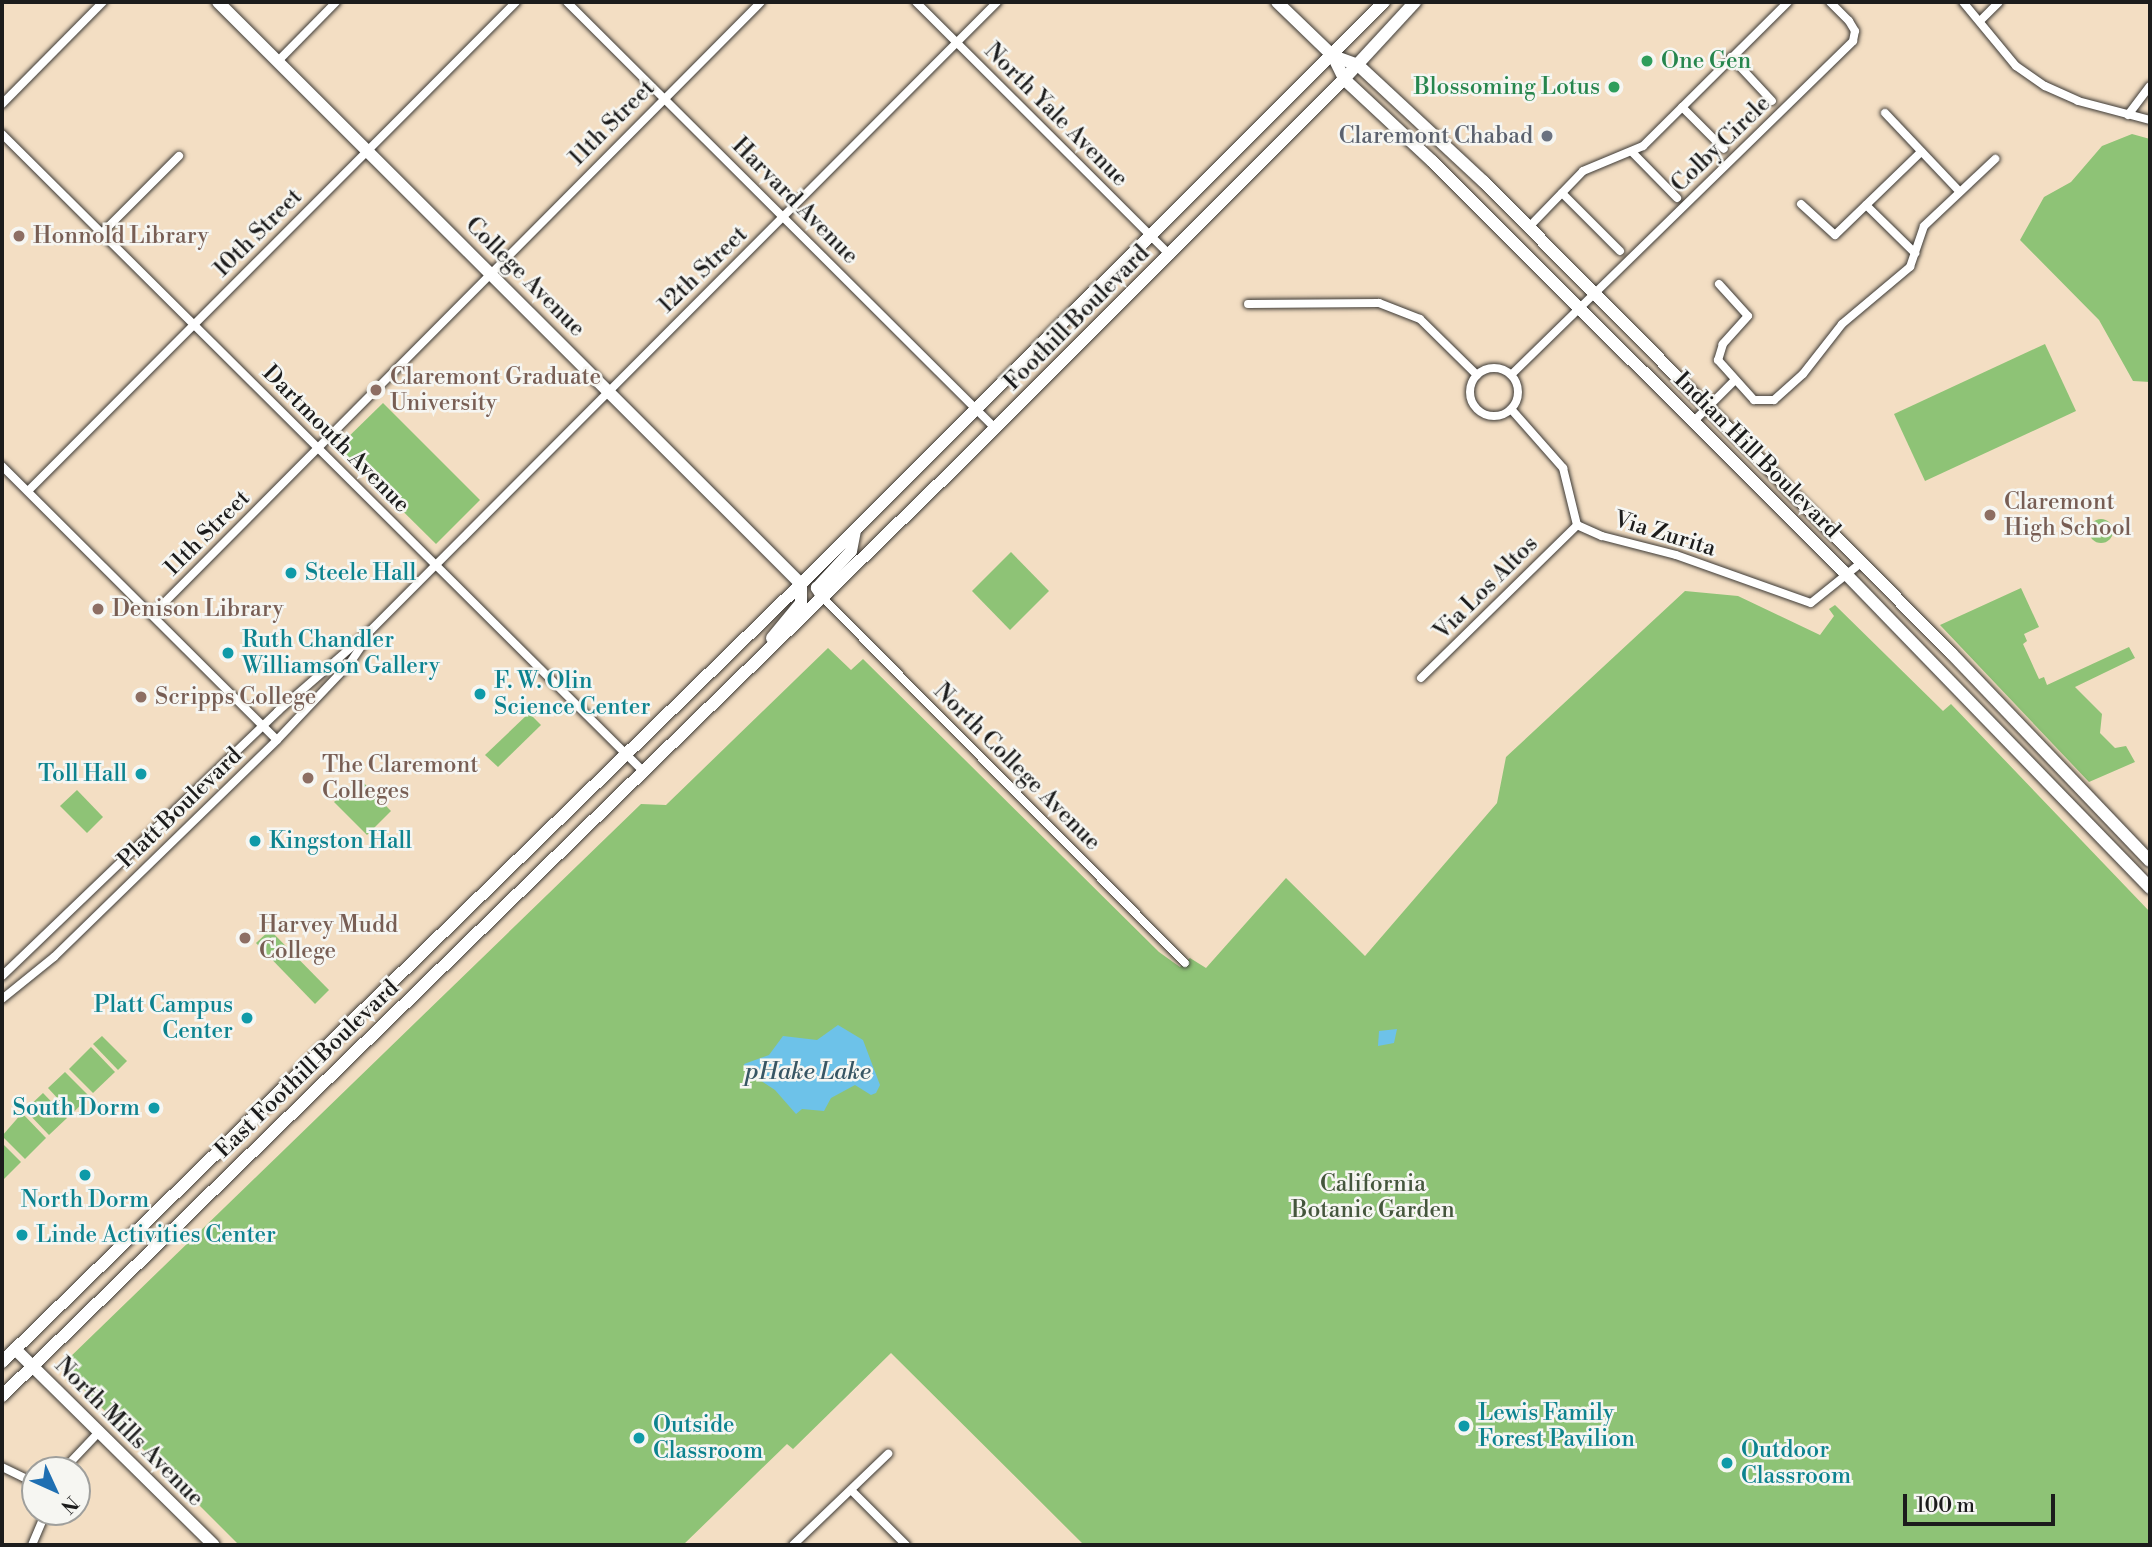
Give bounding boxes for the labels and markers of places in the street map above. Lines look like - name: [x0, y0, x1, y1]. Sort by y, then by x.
- place label: One Gen: [1661, 47, 1751, 75]
- marker: One Gen: [1639, 53, 1655, 69]
- place label: Blossoming Lotus: [1414, 73, 1600, 101]
- marker: Blossoming Lotus: [1606, 79, 1622, 95]
- place label: Claremont Chabad: [1339, 122, 1533, 150]
- marker: Claremont Chabad: [1539, 128, 1555, 144]
- place label: Honnold Library: [33, 222, 209, 250]
- marker: Honnold Library: [11, 228, 27, 244]
- place label: Claremont Graduate University: [390, 363, 601, 417]
- marker: Claremont Graduate University: [368, 382, 384, 398]
- place label: Claremont High School: [2004, 488, 2131, 542]
- marker: Claremont High School: [1982, 507, 1998, 523]
- place label: Steele Hall: [305, 559, 416, 587]
- marker: Steele Hall: [283, 565, 299, 581]
- place label: Denison Library: [112, 595, 284, 623]
- marker: Denison Library: [90, 601, 106, 617]
- place label: Ruth Chandler Williamson Gallery: [242, 626, 440, 680]
- marker: Ruth Chandler Williamson Gallery: [220, 645, 236, 661]
- place label: F. W. Olin Science Center: [494, 667, 650, 721]
- place label: Scripps College: [155, 683, 316, 711]
- marker: F. W. Olin Science Center: [472, 686, 488, 702]
- marker: Scripps College: [133, 689, 149, 705]
- place label: The Claremont Colleges: [322, 751, 478, 805]
- place label: Toll Hall: [38, 760, 127, 788]
- marker: Toll Hall: [133, 766, 149, 782]
- marker: The Claremont Colleges: [300, 770, 316, 786]
- place label: Kingston Hall: [269, 827, 412, 855]
- marker: Kingston Hall: [247, 833, 263, 849]
- place label: Harvey Mudd College: [259, 911, 398, 965]
- marker: Harvey Mudd College: [237, 930, 253, 946]
- place label: Platt Campus Center: [94, 991, 233, 1045]
- marker: Platt Campus Center: [239, 1010, 255, 1026]
- place label: South Dorm: [13, 1094, 140, 1122]
- marker: South Dorm: [146, 1100, 162, 1116]
- marker: North Dorm: [77, 1167, 93, 1183]
- place label: North Dorm: [21, 1186, 149, 1214]
- place label: Linde Activities Center: [36, 1221, 276, 1249]
- marker: Linde Activities Center: [14, 1227, 30, 1243]
- place label: Lewis Family Forest Pavilion: [1478, 1399, 1635, 1453]
- place label: Outside Classroom: [653, 1411, 763, 1465]
- marker: Lewis Family Forest Pavilion: [1456, 1418, 1472, 1434]
- marker: Outside Classroom: [631, 1430, 647, 1446]
- place label: Outdoor Classroom: [1741, 1436, 1851, 1490]
- marker: Outdoor Classroom: [1719, 1455, 1735, 1471]

